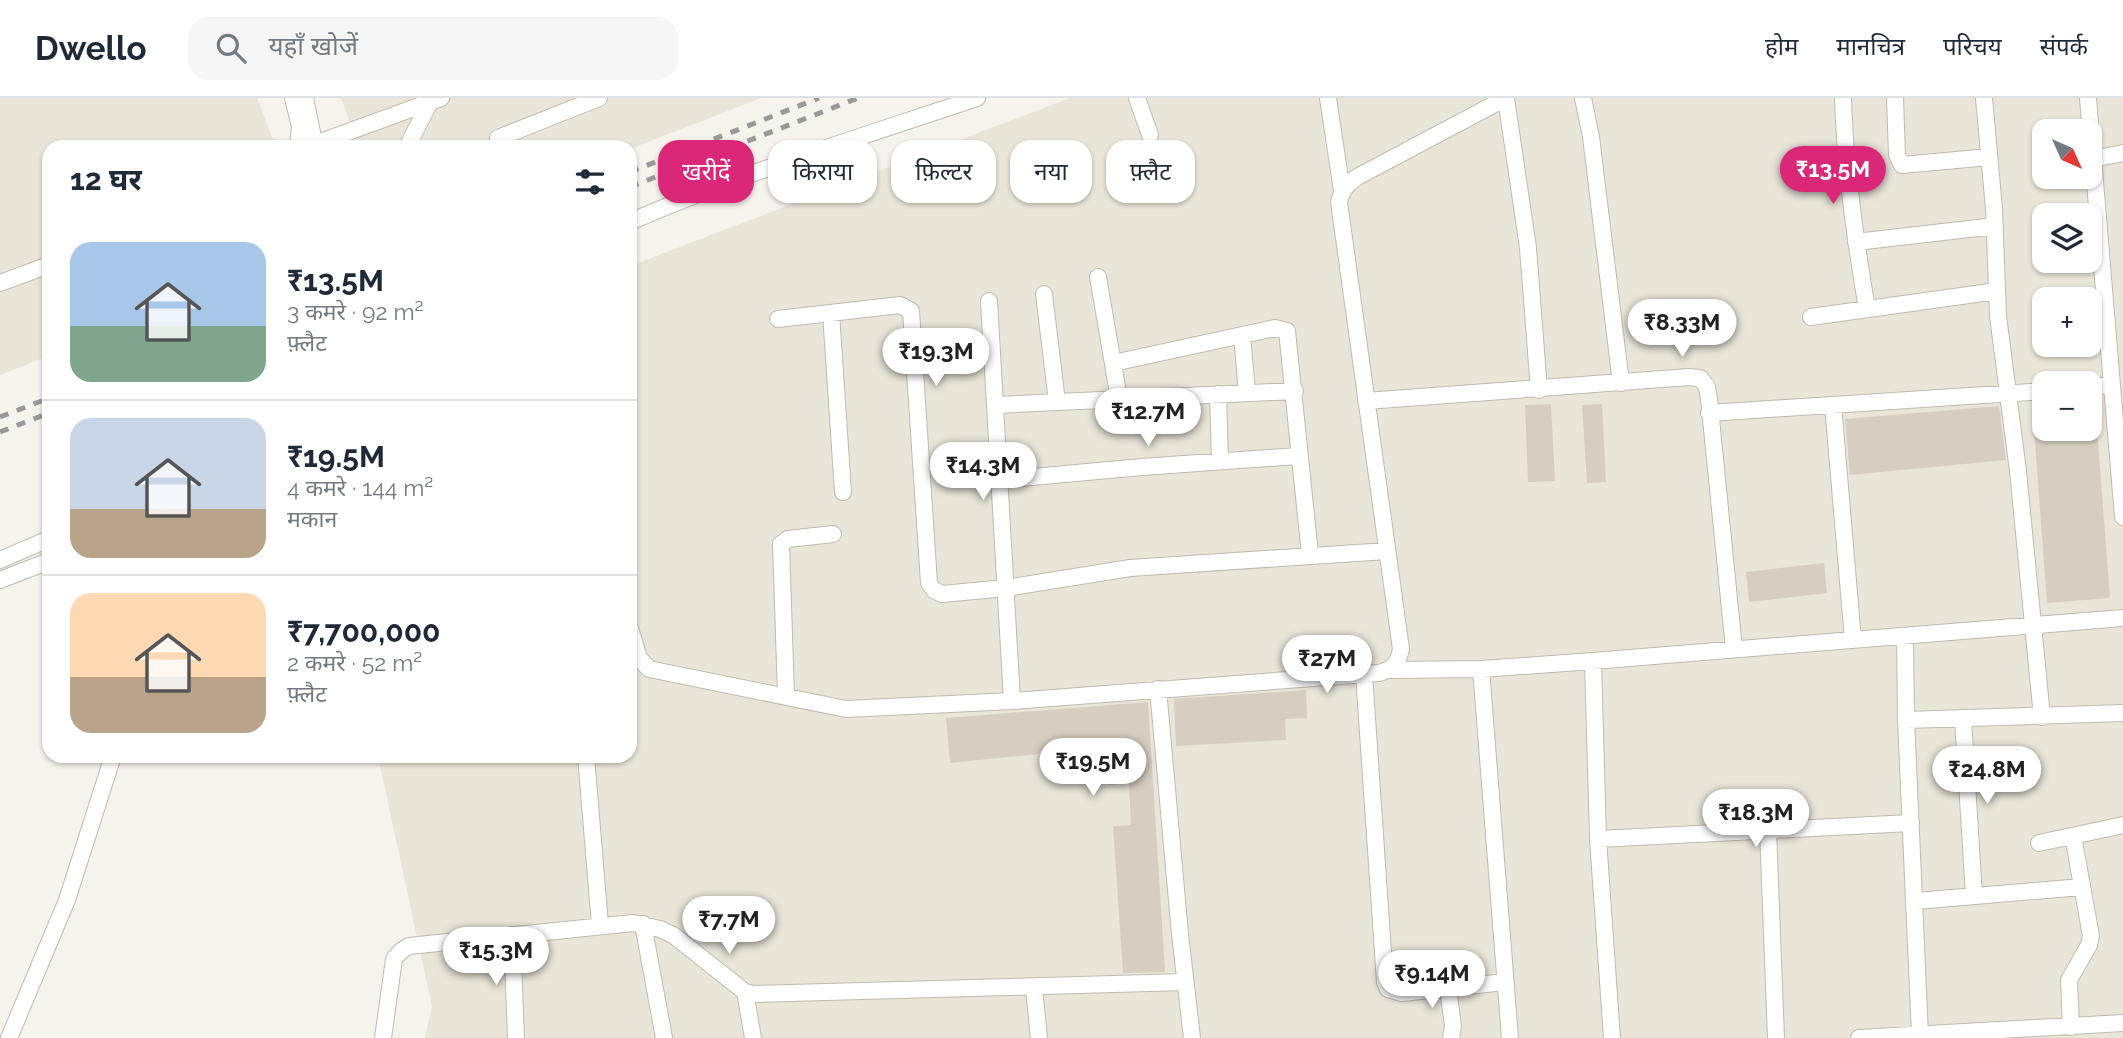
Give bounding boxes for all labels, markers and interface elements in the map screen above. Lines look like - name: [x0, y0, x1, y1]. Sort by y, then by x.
- search box: [188, 17, 678, 80]
- text: Dwello: [35, 29, 146, 68]
- icon: search: [212, 29, 250, 67]
- text: यहाँ खोजें: [268, 31, 358, 61]
- text: होम: [1765, 32, 1798, 61]
- text: मानचित्र: [1836, 32, 1905, 61]
- text: परिचय: [1943, 32, 2002, 61]
- text: संपर्क: [2040, 32, 2088, 61]
- north arrow: [2032, 119, 2102, 189]
- map controls: [2032, 119, 2102, 441]
- chip: खरीदें: [658, 140, 754, 203]
- chip: किराया: [768, 140, 877, 203]
- chip: फ़िल्टर: [891, 140, 996, 203]
- chip: नया: [1010, 140, 1092, 203]
- chip: फ़्लैट: [1106, 140, 1195, 203]
- pin: ₹13.5M: [1776, 146, 1890, 206]
- text: ₹13.5M: [1796, 155, 1870, 182]
- text: 12 घर: [70, 162, 142, 197]
- icon: filters: [571, 163, 609, 201]
- button: layers: [2032, 203, 2102, 273]
- text: ₹13.5M: [287, 263, 384, 298]
- icon: home: [126, 270, 210, 354]
- button: +: [2032, 287, 2102, 357]
- text: 3 कमरे · 92 m²: [287, 298, 423, 325]
- pin: ₹8.33M: [1625, 300, 1739, 359]
- text: ₹8.33M: [1644, 308, 1720, 335]
- pin: ₹19.3M: [879, 328, 993, 388]
- text: फ़्लैट: [287, 329, 327, 356]
- text: ₹19.3M: [898, 337, 974, 364]
- button: −: [2032, 371, 2102, 441]
- pin: ₹12.7M: [1091, 388, 1205, 448]
- text: ₹12.7M: [1111, 397, 1185, 424]
- text: ₹19.5M: [287, 439, 385, 474]
- pin: ₹14.3M: [926, 442, 1040, 502]
- icon: home: [126, 446, 210, 530]
- text: ₹14.3M: [946, 451, 1020, 478]
- text: 4 कमरे · 144 m²: [287, 474, 433, 501]
- text: मकान: [287, 505, 337, 532]
- text: ₹7,700,000: [287, 614, 440, 649]
- icon: home: [126, 621, 210, 705]
- pin: ₹27M: [1286, 636, 1368, 695]
- text: ₹27M: [1298, 644, 1356, 671]
- text: 2 कमरे · 52 m²: [287, 649, 422, 676]
- text: फ़्लैट: [287, 680, 327, 707]
- pin: ₹19.5M: [1036, 738, 1150, 798]
- pin: ₹24.8M: [1930, 746, 2044, 806]
- text: ₹19.5M: [1055, 747, 1131, 774]
- text: ₹24.8M: [1948, 755, 2026, 782]
- pin: ₹18.3M: [1699, 790, 1813, 849]
- text: ₹18.3M: [1718, 798, 1794, 825]
- pin: ₹7.7M: [680, 896, 778, 956]
- text: ₹7.7M: [698, 905, 760, 932]
- pin: ₹15.3M: [439, 928, 553, 987]
- text: ₹15.3M: [459, 936, 533, 963]
- pin: ₹9.14M: [1375, 950, 1489, 1010]
- text: ₹9.14M: [1394, 959, 1470, 986]

